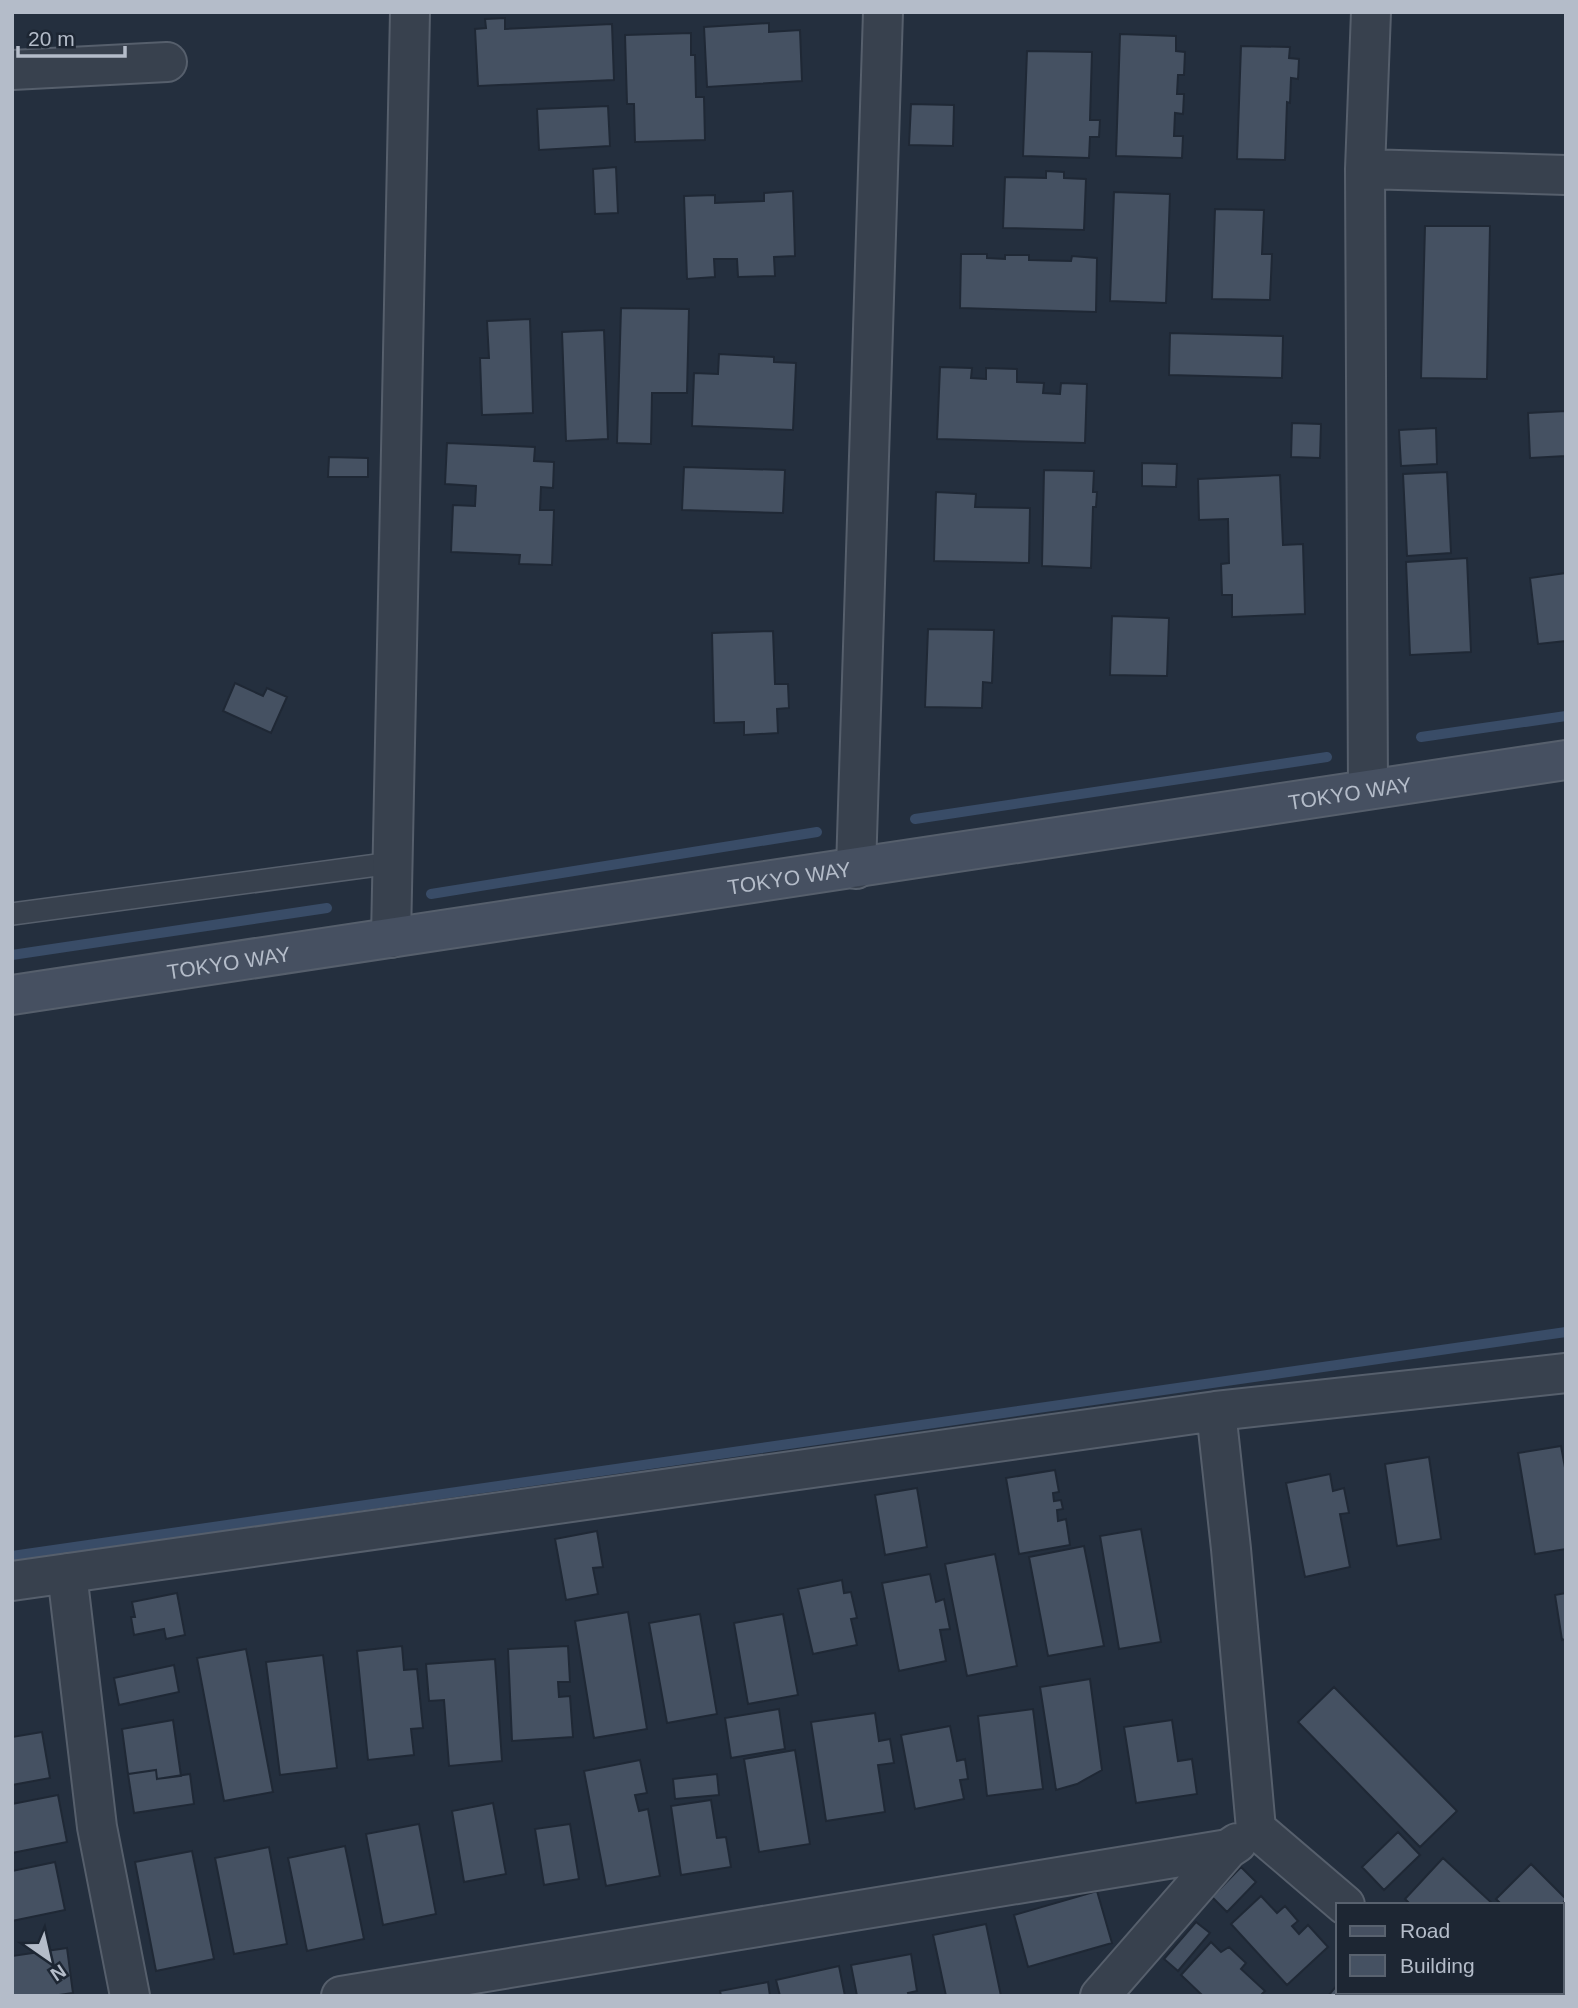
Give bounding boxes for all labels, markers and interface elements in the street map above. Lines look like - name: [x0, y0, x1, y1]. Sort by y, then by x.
- scale bar: [18, 14, 124, 58]
- text: 20 m: [28, 27, 75, 50]
- street label: TOKYO WAY: [1287, 772, 1413, 813]
- street label: TOKYO WAY: [726, 857, 852, 898]
- street label: TOKYO WAY: [165, 942, 292, 983]
- legend: [1336, 1903, 1564, 1994]
- text: Road: [1400, 1919, 1450, 1942]
- north arrow: [14, 1924, 84, 1994]
- text: Building: [1400, 1954, 1475, 1977]
- text: N: [47, 1960, 70, 1985]

